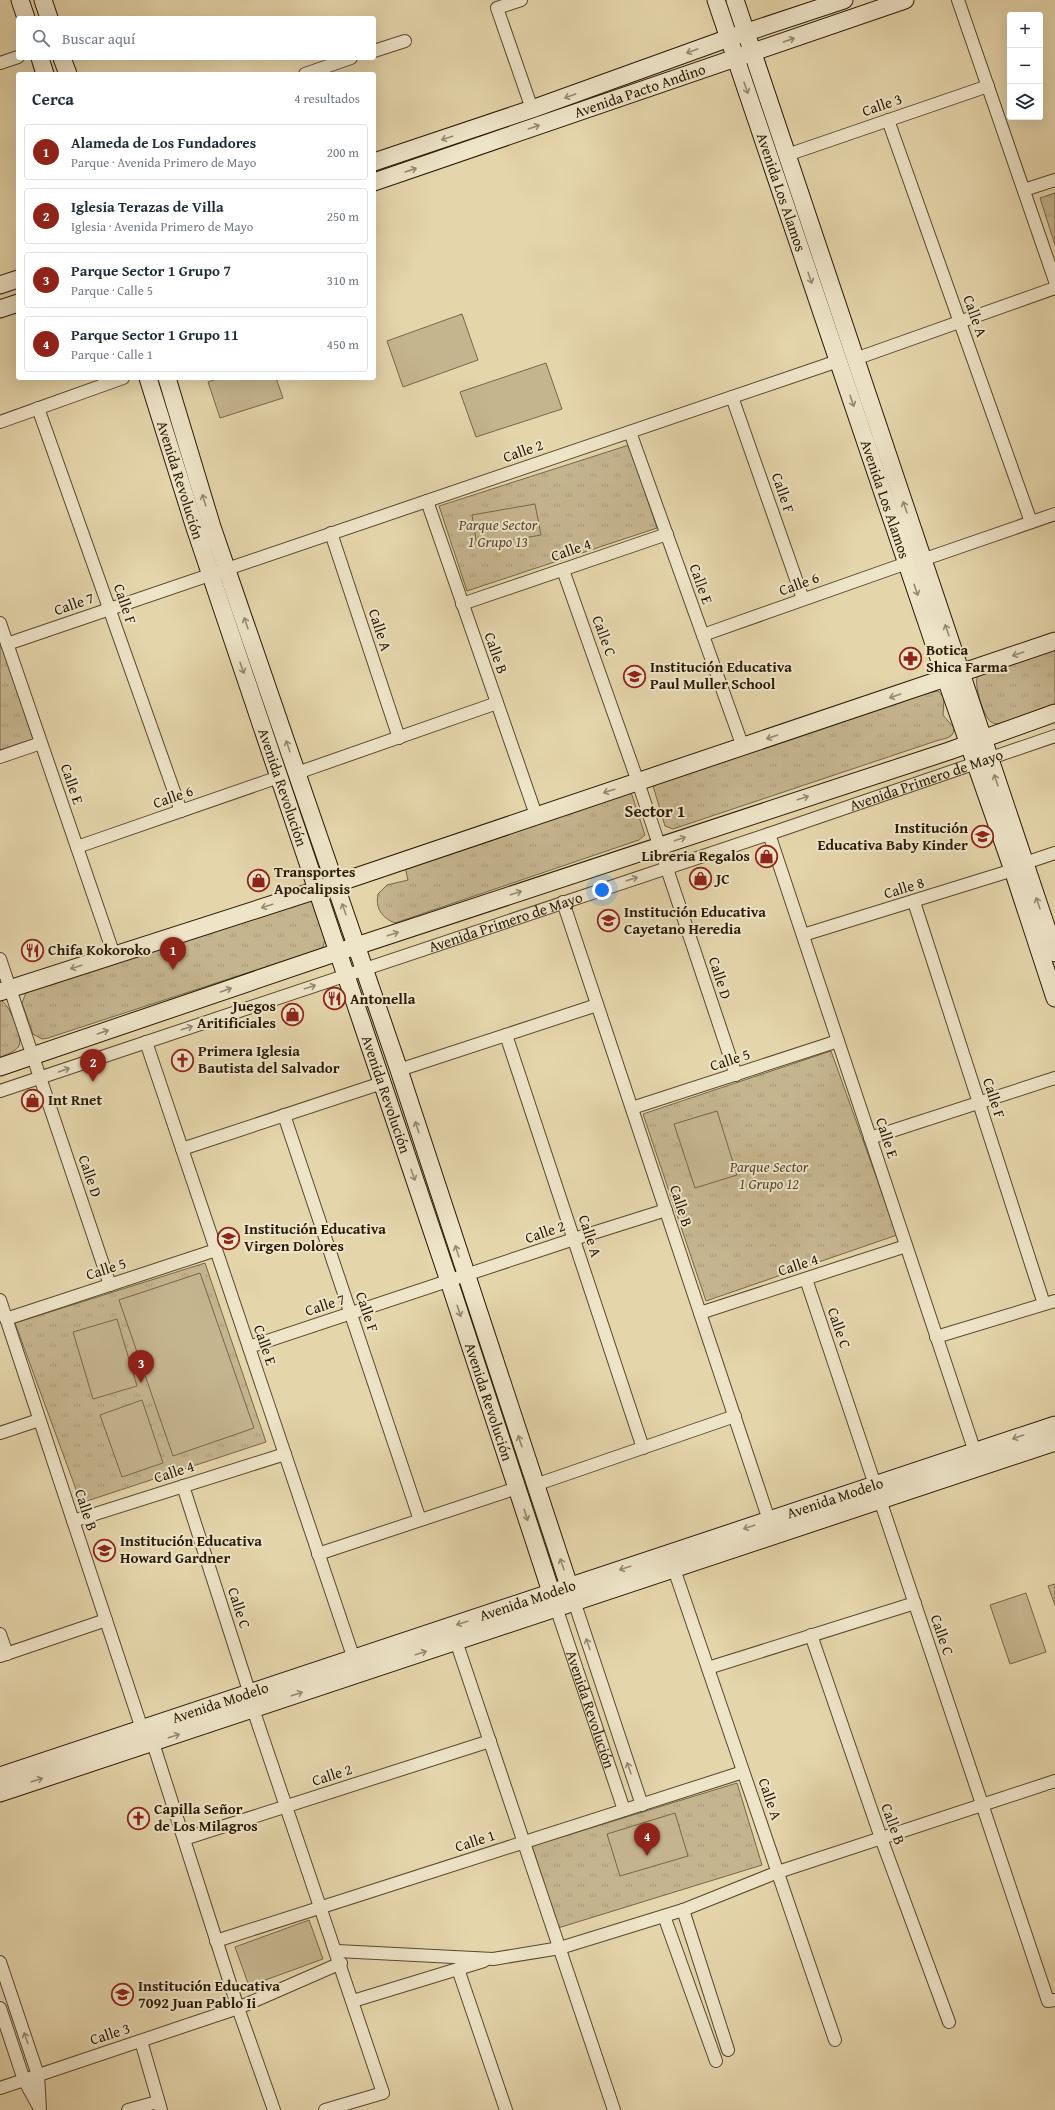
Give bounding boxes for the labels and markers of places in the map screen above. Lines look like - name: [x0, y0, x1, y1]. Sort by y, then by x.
- place label: Botica Shica Farma: [926, 639, 1008, 677]
- pharmacy icon: Botica Shica Farma: [897, 646, 923, 672]
- place label: Institución Educativa Paul Muller School: [650, 656, 792, 694]
- school or university icon: Institución Educativa Paul Muller School: [622, 663, 648, 689]
- place label: Institución Educativa Baby Kinder: [817, 817, 968, 855]
- school or university icon: Institución Educativa Baby Kinder: [970, 824, 996, 850]
- shop icon: Libreria Regalos: [753, 843, 779, 869]
- place label: Libreria Regalos: [641, 845, 750, 866]
- place label: Transportes Apocalipsis: [274, 861, 356, 899]
- shop icon: JC: [688, 866, 714, 892]
- shop icon: Transportes Apocalipsis: [246, 868, 272, 894]
- place label: JC: [713, 868, 730, 889]
- place label: Institución Educativa Cayetano Heredia: [624, 901, 766, 939]
- school or university icon: Institución Educativa Cayetano Heredia: [596, 908, 622, 934]
- restaurant icon: Chifa Kokoroko: [20, 937, 46, 963]
- pin: 1: [160, 937, 186, 970]
- place label: Chifa Kokoroko: [48, 939, 151, 960]
- restaurant icon: Antonella: [322, 986, 348, 1012]
- place label: Antonella: [350, 988, 416, 1009]
- place label: Juegos Aritificiales: [197, 995, 276, 1033]
- shop icon: Juegos Aritificiales: [279, 1002, 305, 1028]
- place label: Primera Iglesia Bautista del Salvador: [198, 1040, 340, 1078]
- church icon: Primera Iglesia Bautista del Salvador: [169, 1047, 195, 1073]
- pin: 2: [80, 1049, 106, 1082]
- shop icon: Int Rnet: [19, 1087, 45, 1113]
- place label: Int Rnet: [48, 1089, 102, 1110]
- place label: Institución Educativa Virgen Dolores: [244, 1218, 386, 1256]
- school or university icon: Institución Educativa Virgen Dolores: [216, 1225, 242, 1251]
- pin: 3: [128, 1350, 154, 1383]
- place label: Institución Educativa Howard Gardner: [120, 1530, 262, 1568]
- school or university icon: Institución Educativa Howard Gardner: [92, 1537, 118, 1563]
- place label: Capilla Señor de Los Milagros: [154, 1798, 258, 1836]
- church icon: Capilla Señor de Los Milagros: [125, 1805, 151, 1831]
- pin: 4: [634, 1823, 660, 1856]
- place label: Institución Educativa 7092 Juan Pablo Ii: [138, 1975, 280, 2013]
- school or university icon: Institución Educativa 7092 Juan Pablo Ii: [110, 1982, 136, 2008]

